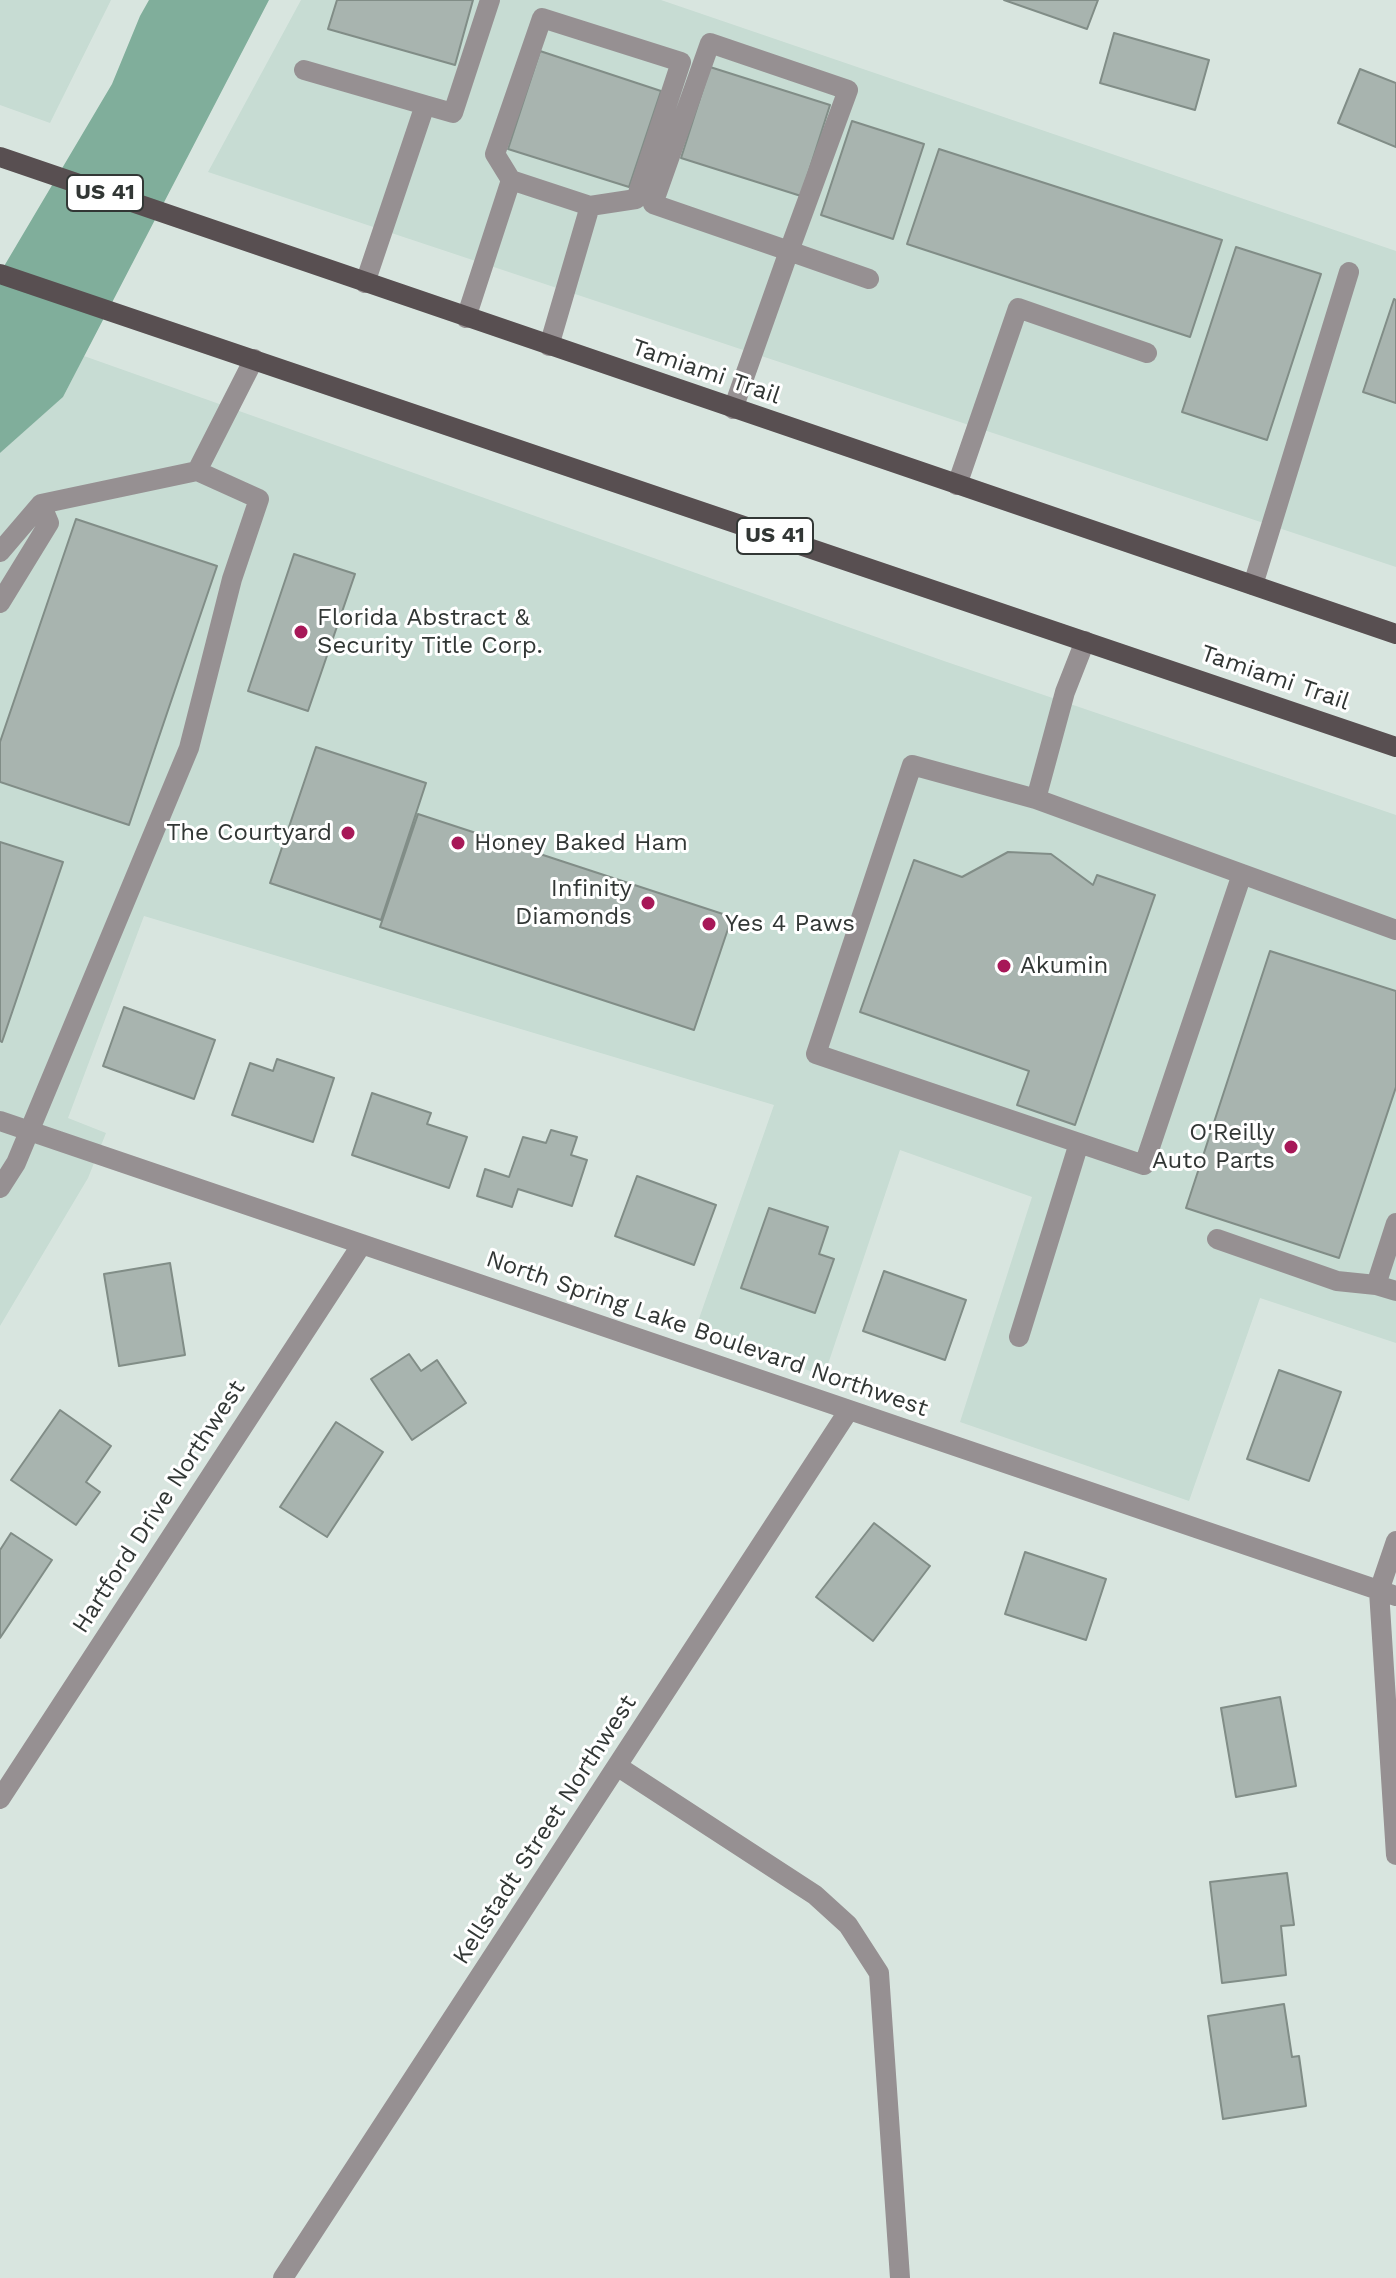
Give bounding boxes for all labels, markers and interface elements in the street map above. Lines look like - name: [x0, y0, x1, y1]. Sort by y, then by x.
- road number: US 41: [67, 175, 143, 211]
- street label: Tamiami Trail: [628, 333, 784, 411]
- road number: US 41: [737, 518, 813, 554]
- place label: Florida Abstract & Security Title Corp.: [317, 604, 543, 660]
- marker: Florida Abstract & Security Title Corp.: [292, 623, 310, 641]
- street label: Tamiami Trail: [1197, 639, 1353, 717]
- place label: The Courtyard: [166, 819, 332, 847]
- marker: The Courtyard: [339, 824, 357, 842]
- place label: Honey Baked Ham: [474, 829, 688, 857]
- marker: Honey Baked Ham: [449, 834, 467, 852]
- place label: Infinity Diamonds: [515, 875, 632, 931]
- marker: Infinity Diamonds: [639, 894, 657, 912]
- place label: Yes 4 Paws: [725, 910, 855, 938]
- marker: Yes 4 Paws: [700, 915, 718, 933]
- place label: Akumin: [1020, 952, 1108, 980]
- marker: Akumin: [995, 957, 1013, 975]
- place label: O'Reilly Auto Parts: [1152, 1119, 1275, 1175]
- marker: O'Reilly Auto Parts: [1282, 1138, 1300, 1156]
- street label: North Spring Lake Boulevard Northwest: [482, 1245, 932, 1423]
- street label: Hartford Drive Northwest: [66, 1375, 252, 1639]
- street label: Kellstadt Street Northwest: [447, 1690, 643, 1970]

